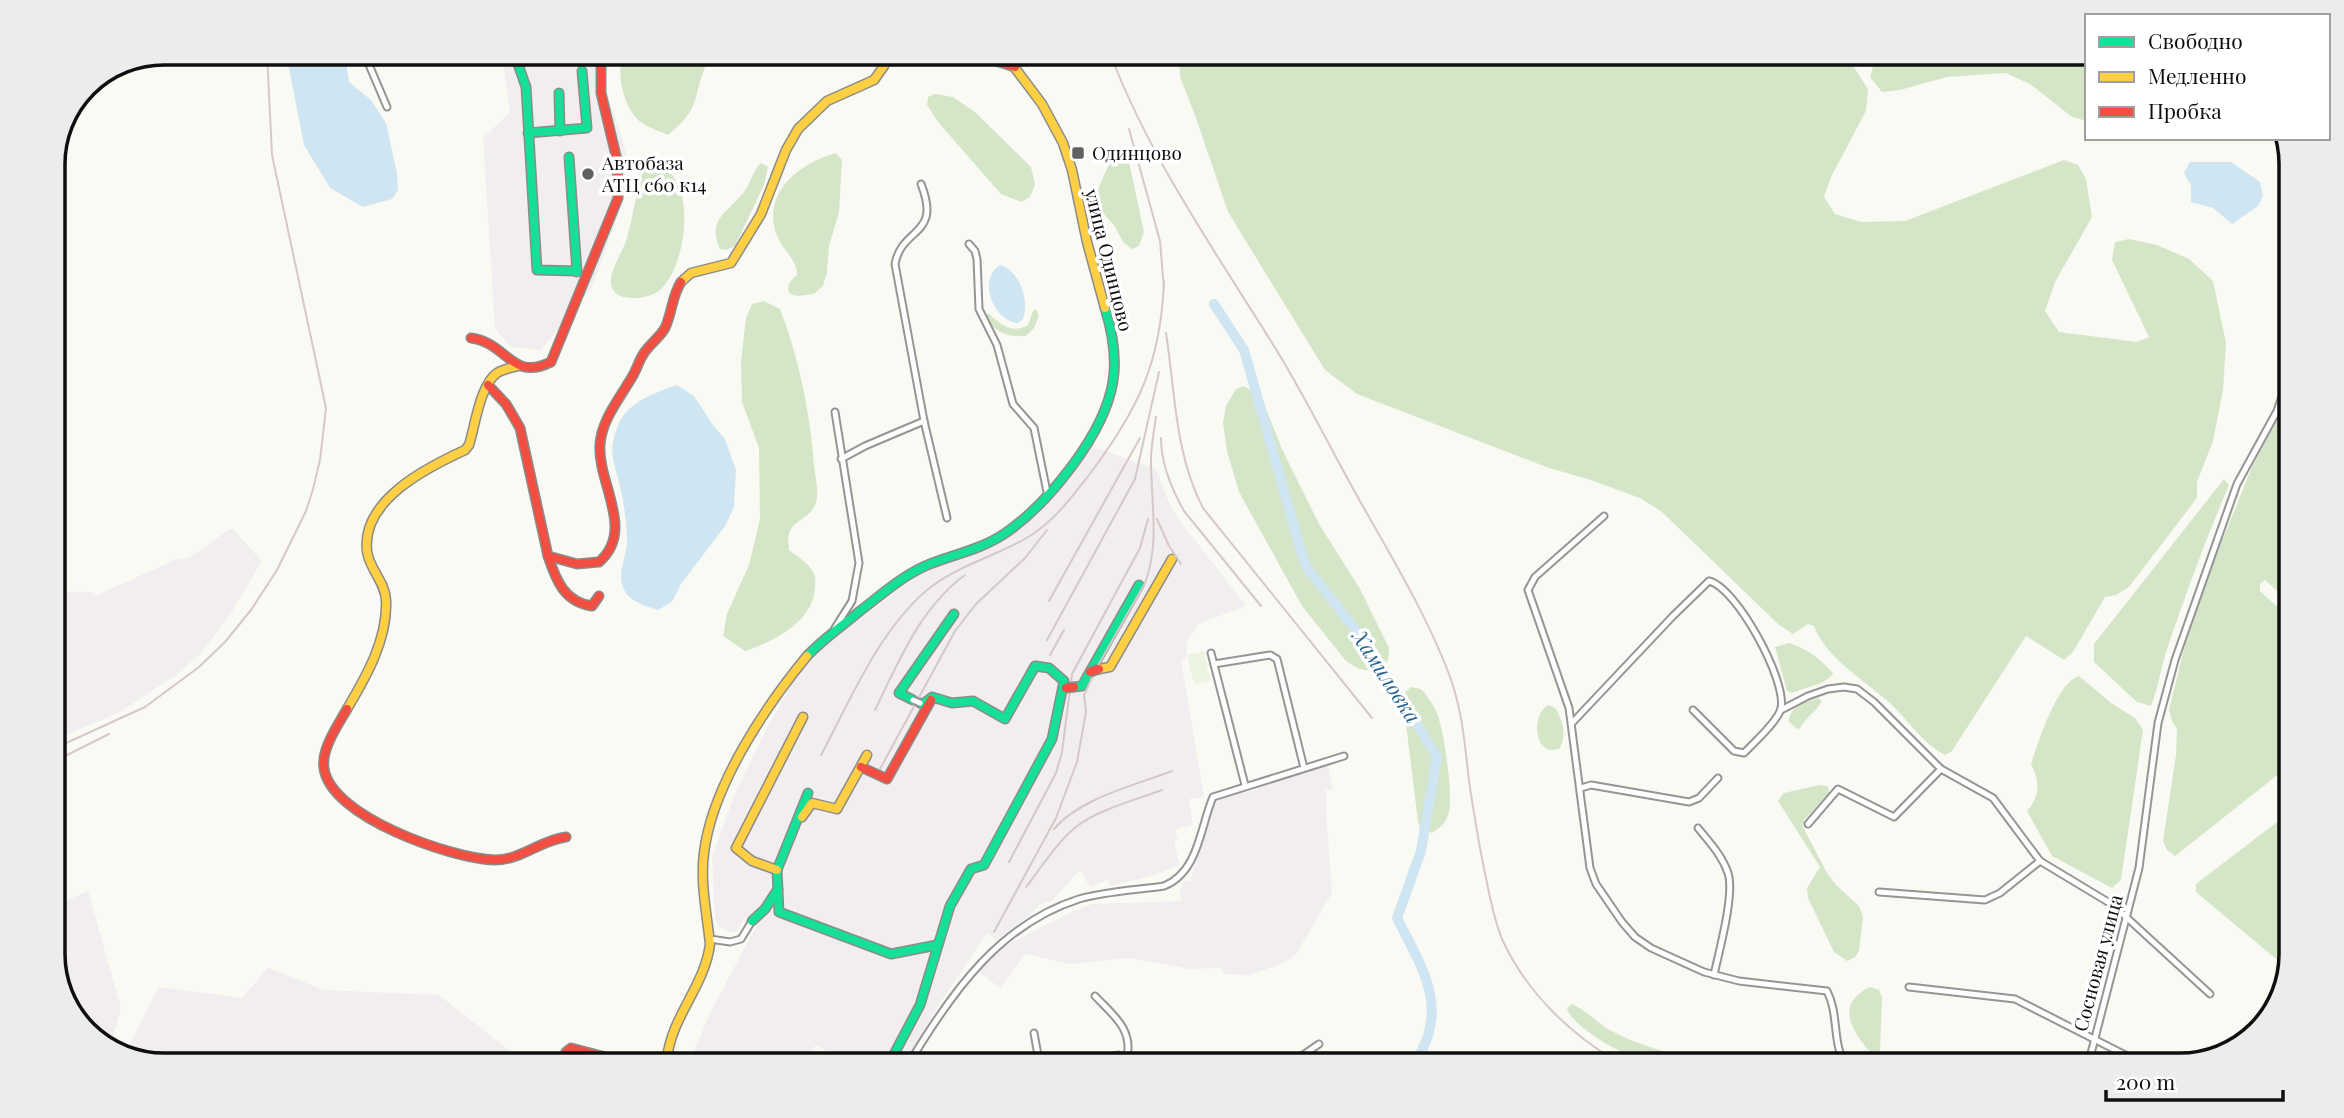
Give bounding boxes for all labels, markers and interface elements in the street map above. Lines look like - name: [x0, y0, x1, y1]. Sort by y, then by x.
- legend: [2085, 14, 2330, 140]
- text: Свободно: [2148, 26, 2243, 54]
- text: Медленно: [2148, 61, 2246, 89]
- text: Пробка: [2148, 96, 2222, 124]
- place label: Одинцово: [1092, 139, 1182, 165]
- marker: Одинцово: [1070, 145, 1086, 161]
- place label: Автобаза АТЦ с60 к14: [601, 149, 707, 197]
- marker: Автобаза АТЦ с60 к14: [580, 166, 596, 182]
- street label: улица Одинцово: [1079, 185, 1140, 334]
- water label: Хамиловка: [1347, 623, 1428, 728]
- street label: Сосновая улица: [2066, 891, 2128, 1034]
- scale bar: [2106, 1058, 2283, 1102]
- text: 200 m: [2116, 1067, 2175, 1095]

